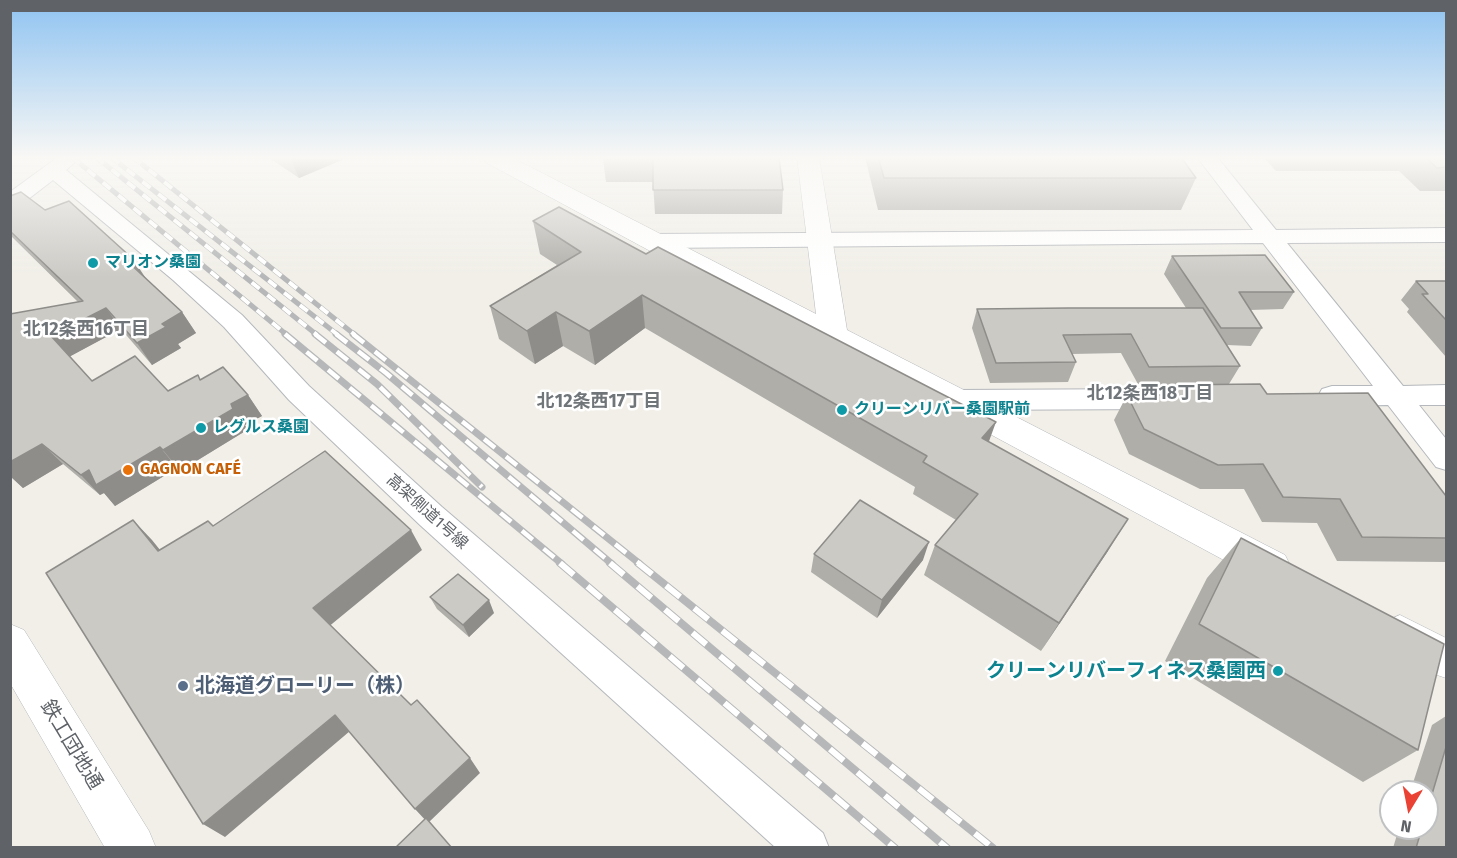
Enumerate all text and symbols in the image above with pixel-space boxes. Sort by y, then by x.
place label: マリオン桑園 [105,253,201,273]
marker: マリオン桑園 [86,256,100,270]
district label: 北12条西16丁目 [23,319,149,341]
district label: 北12条西18丁目 [1087,383,1213,405]
district label: 北12条西17丁目 [537,391,661,413]
place label: クリーンリバー桑園駅前 [854,400,1030,420]
marker: クリーンリバー桑園駅前 [835,403,849,417]
place label: レグルス桑園 [213,418,309,438]
marker: レグルス桑園 [194,421,208,435]
place label: GAGNON CAFÉ [140,460,241,480]
marker: GAGNON CAFÉ [121,463,135,477]
street label: 高架側道1号線 [382,470,472,554]
place label: クリーンリバーフィネス桑園西 [986,659,1266,683]
marker: クリーンリバーフィネス桑園西 [1271,664,1285,678]
place label: 北海道グローリー（株） [195,674,415,698]
marker: 北海道グローリー（株） [176,679,190,693]
street label: 鉄工団地通 [35,696,107,794]
north arrow [1379,780,1439,840]
text: N [1399,816,1413,837]

